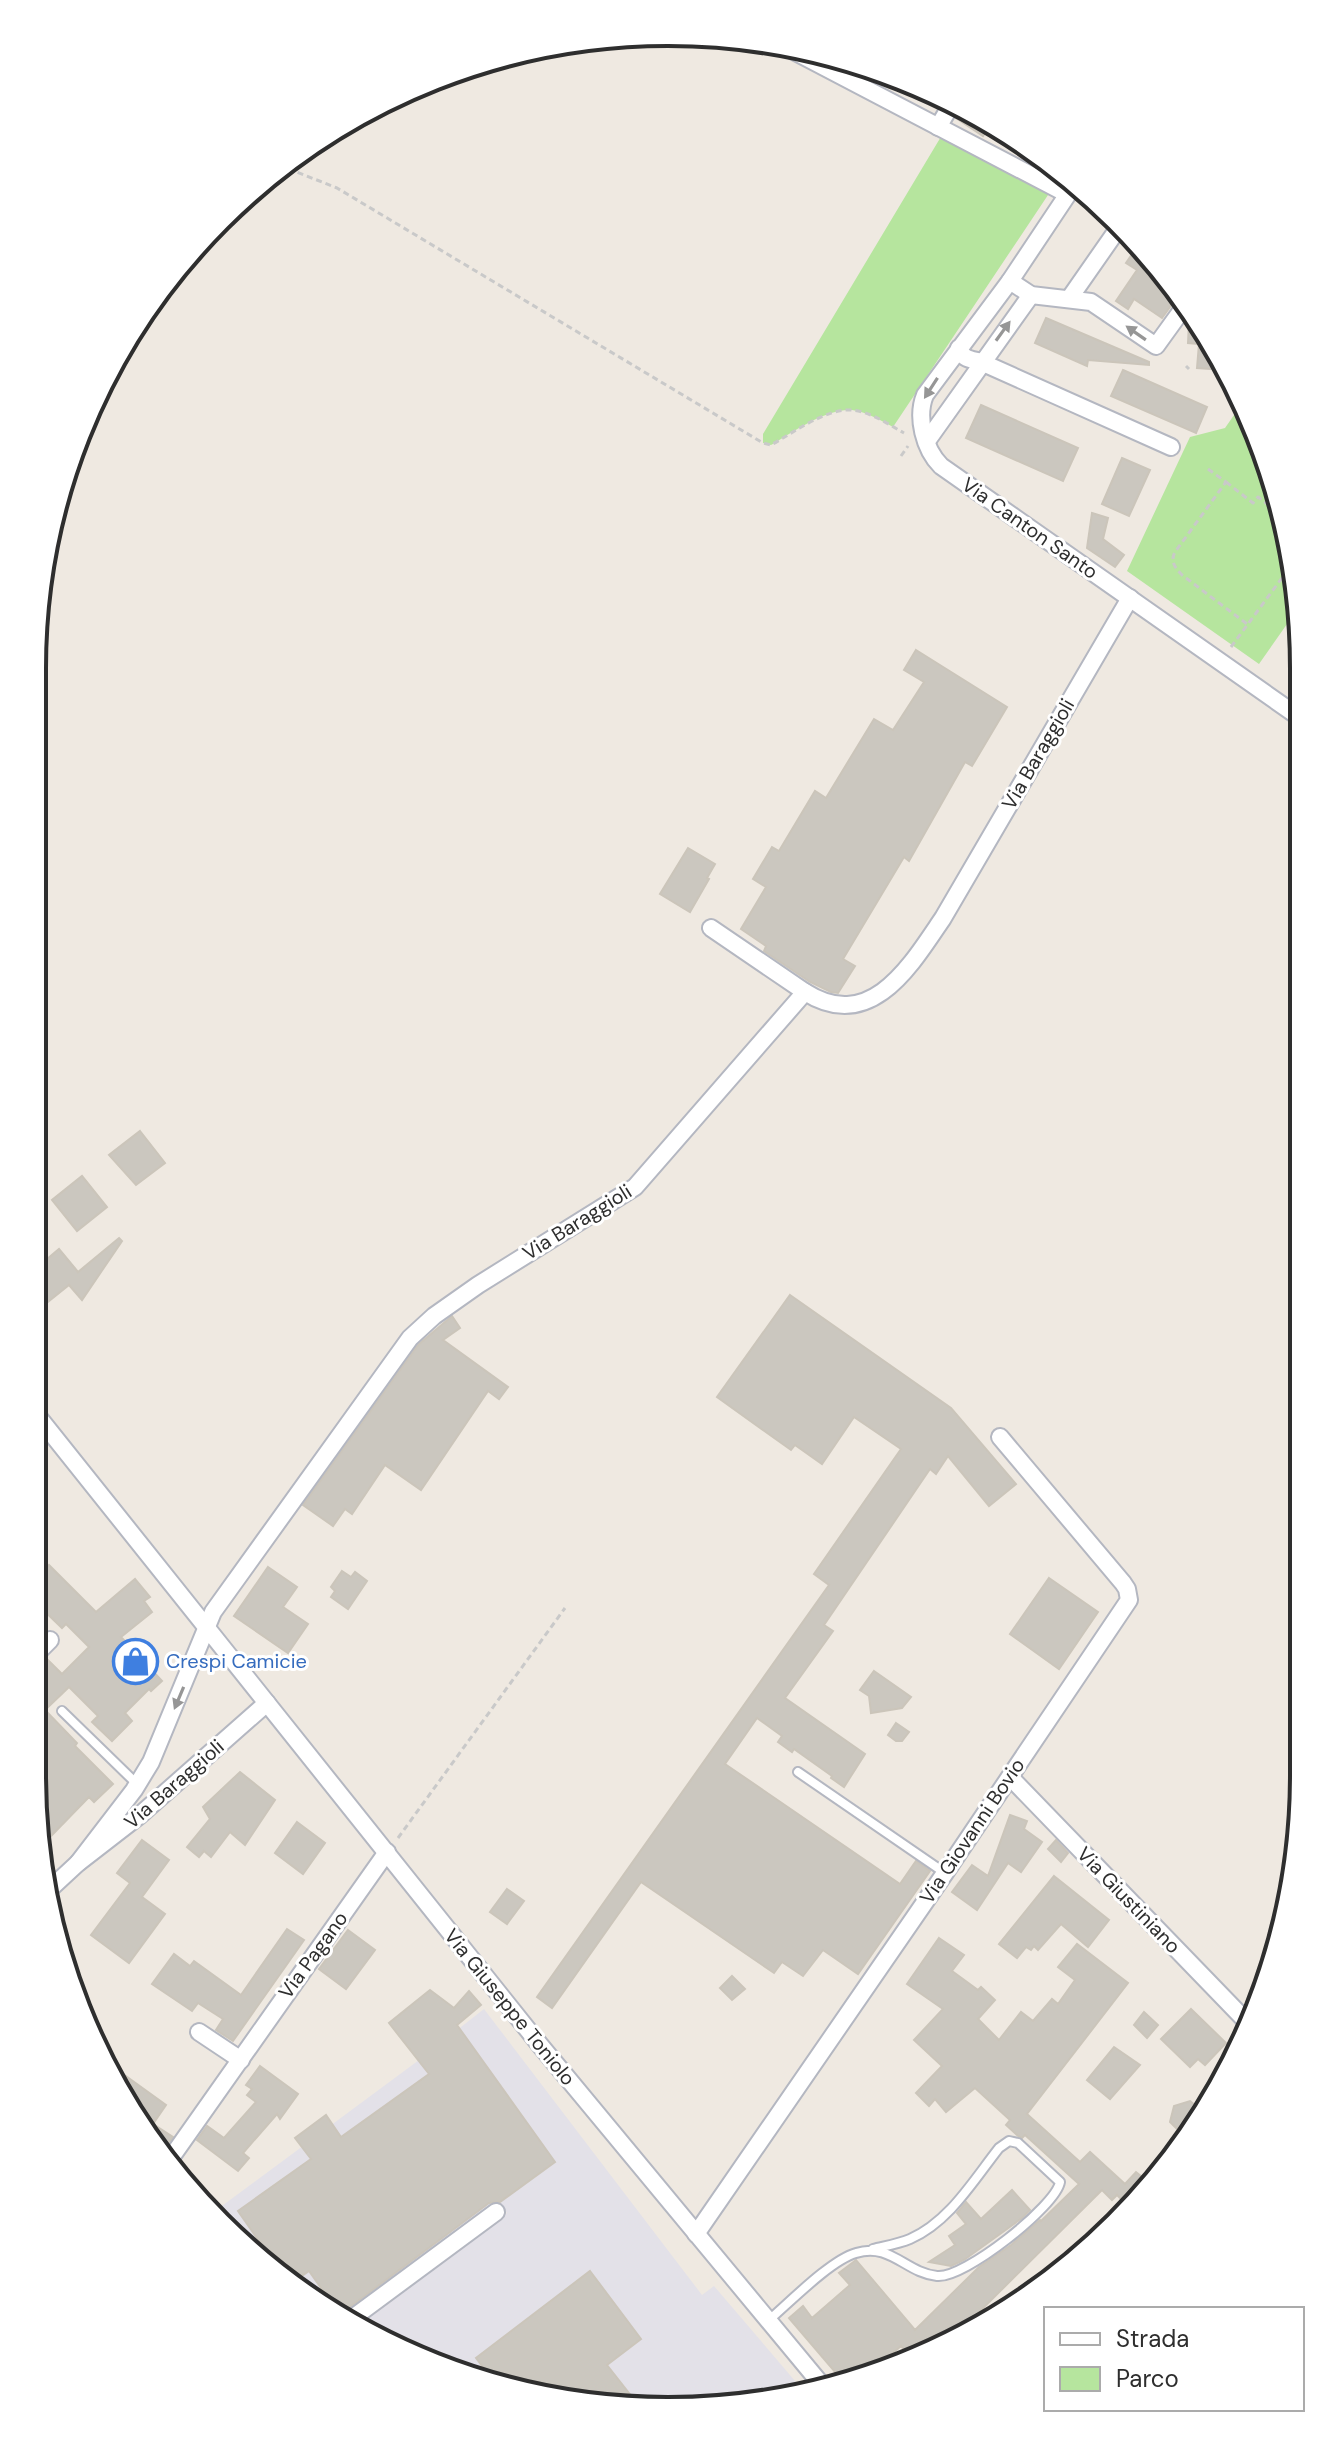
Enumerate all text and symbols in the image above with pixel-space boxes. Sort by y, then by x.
one-way arrow [995,321,1011,342]
one-way arrow [1126,326,1147,341]
one-way arrow [923,378,938,399]
street label: Via Canton Santo [957,471,1103,585]
street label: Via Baraggioli [996,694,1080,814]
street label: Via Baraggioli [518,1178,636,1266]
shop icon: Crespi Camicie [111,1637,159,1685]
place label: Crespi Camicie [166,1648,307,1674]
one-way arrow [172,1686,185,1709]
street label: Via Baraggioli [119,1734,229,1834]
street label: Via Giovanni Bovio [914,1753,1030,1909]
street label: Via Giustiniano [1072,1841,1186,1959]
street label: Via Pagano [273,1906,353,2004]
street label: Via Giuseppe Toniolo [439,1923,581,2091]
legend [1044,2307,1304,2411]
text: Strada [1116,2323,1189,2354]
text: Parco [1116,2363,1179,2394]

